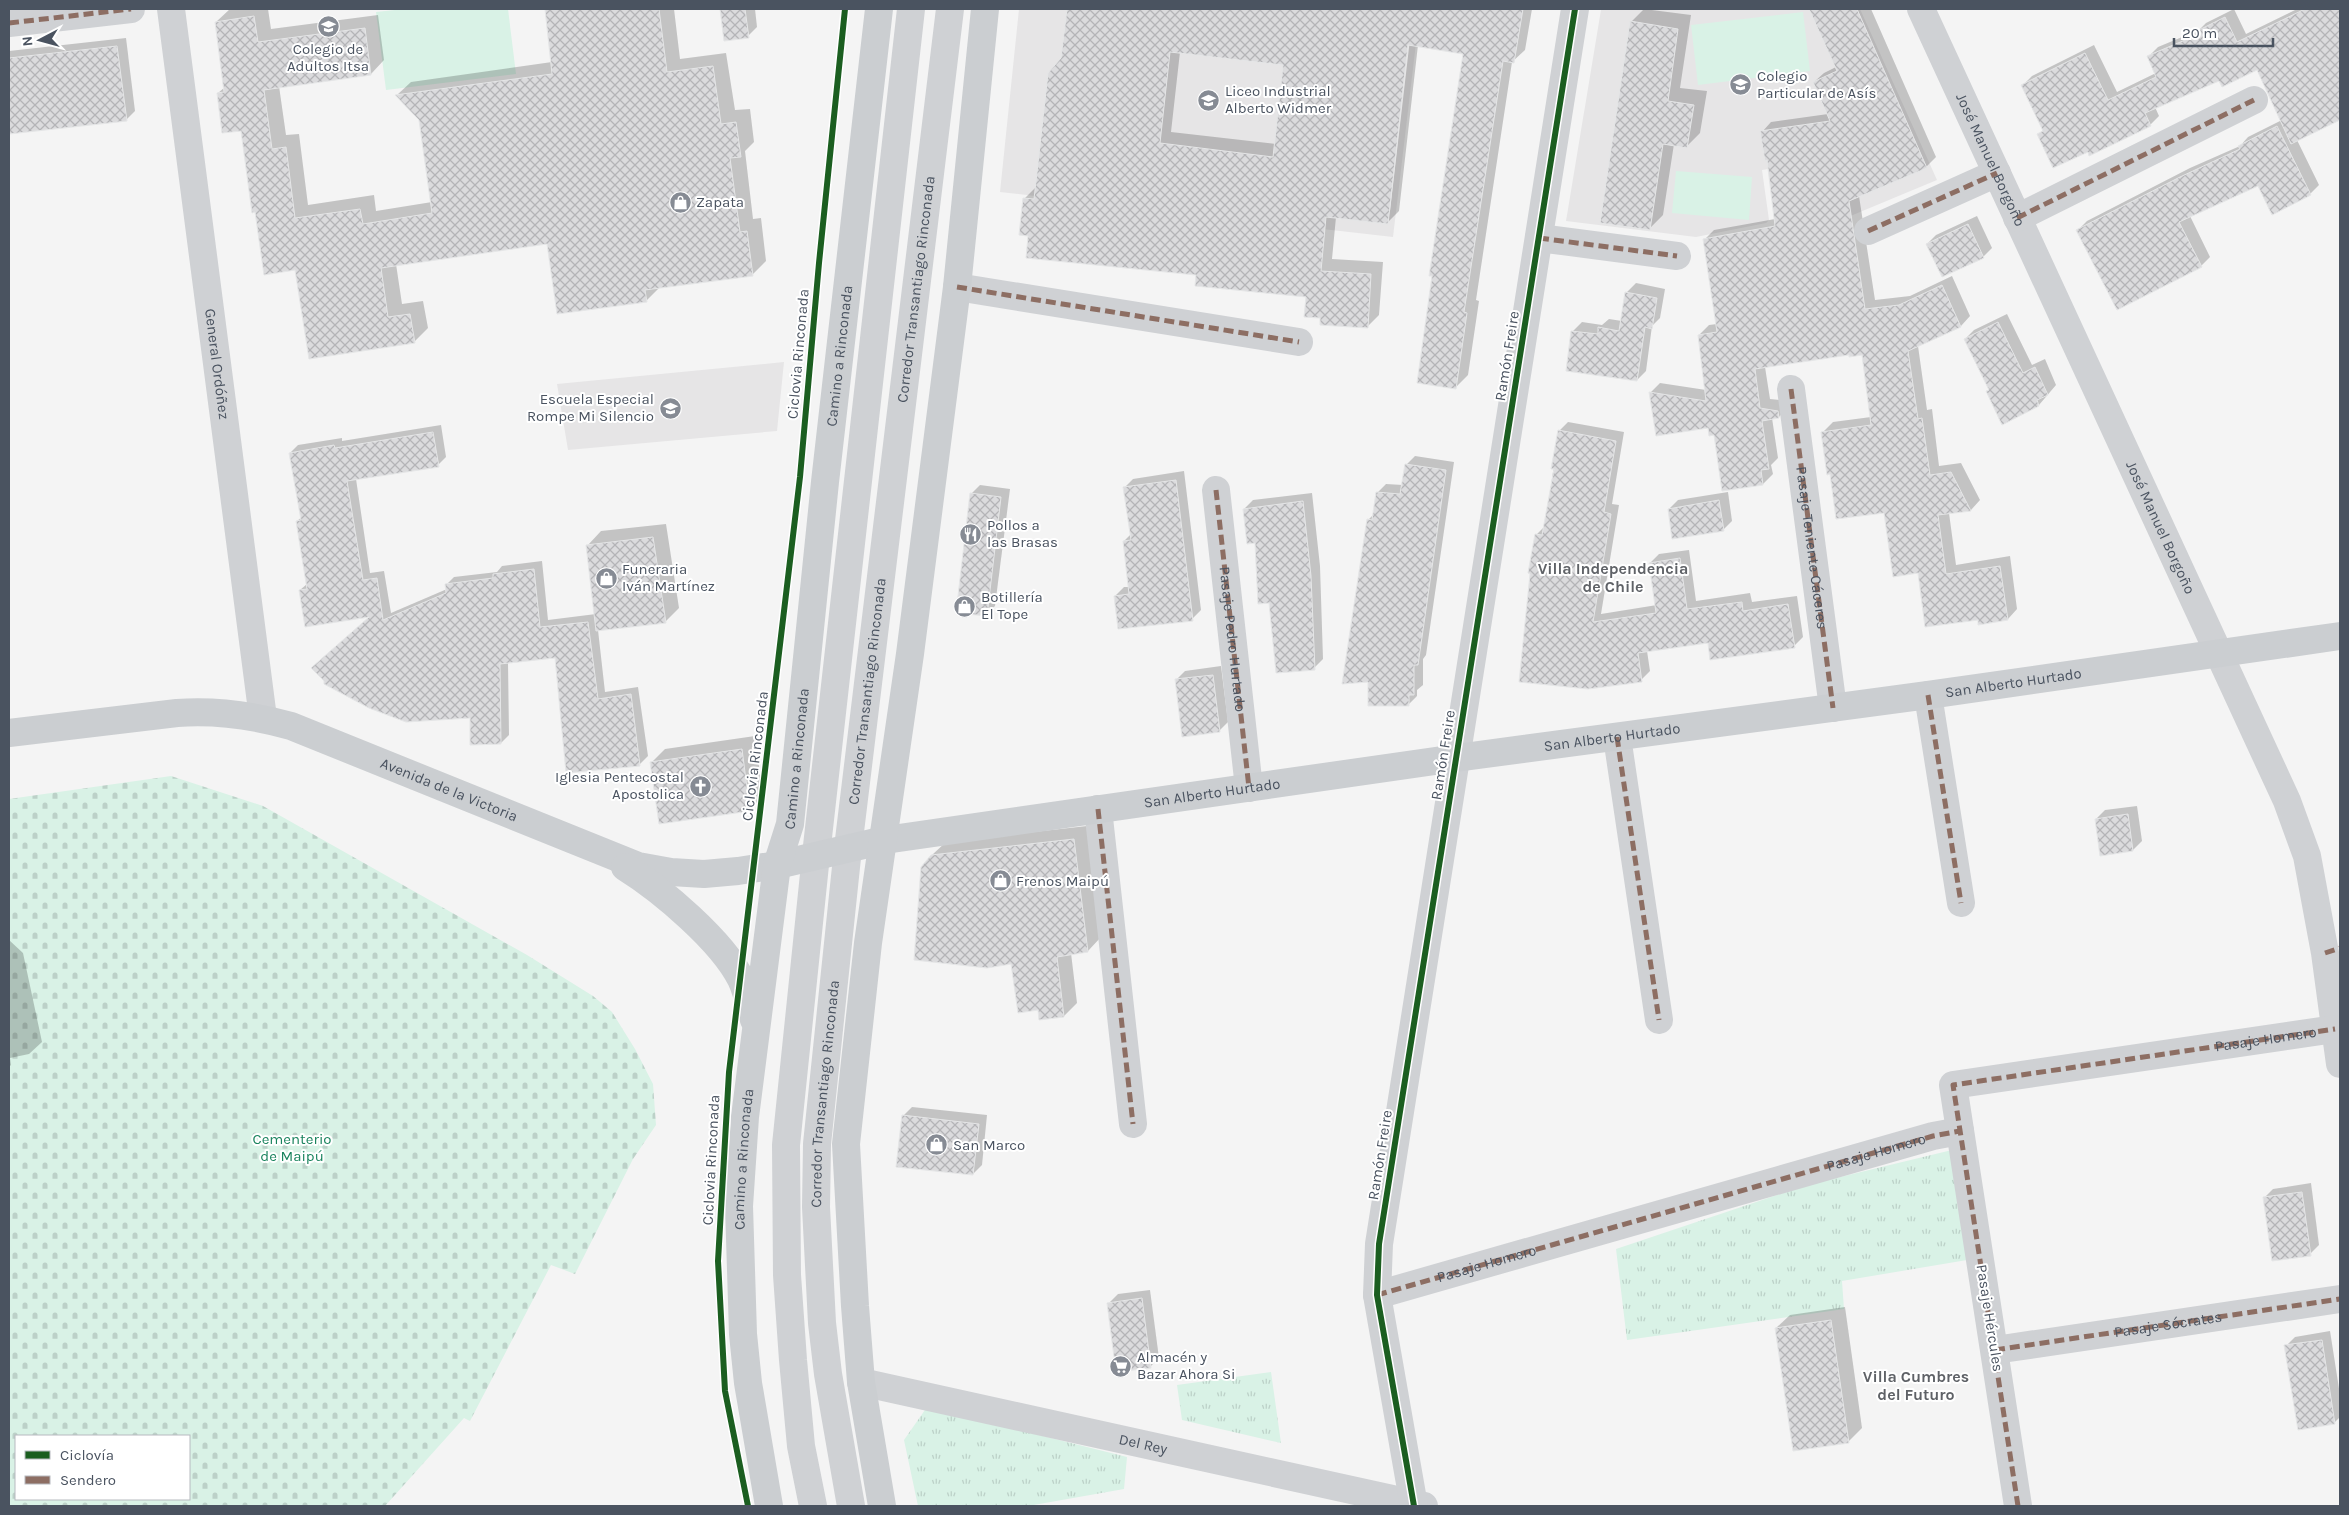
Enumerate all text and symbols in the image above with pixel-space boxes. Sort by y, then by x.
school or university icon: Colegio de Adultos Itsa [316,14,340,38]
north arrow [15,15,65,65]
scale bar [2174,15,2273,47]
text: 20 m [2182,24,2217,42]
text: N [19,35,37,47]
place label: Colegio de Adultos Itsa [287,40,369,75]
place label: Colegio Particular de Asís [1757,67,1876,102]
school or university icon: Colegio Particular de Asís [1729,73,1753,97]
place label: Liceo Industrial Alberto Widmer [1225,82,1332,117]
school or university icon: Liceo Industrial Alberto Widmer [1197,88,1221,112]
street label: José Manuel Borgoño [1952,90,2029,229]
street label: Corredor Transantiago Rinconada [893,175,939,404]
shop icon: Zapata [668,190,692,214]
place label: Zapata [696,193,744,211]
street label: Camino a Rinconada [822,284,856,427]
street label: Ciclovia Rinconada [783,288,813,420]
street label: General Ordóñez [201,307,233,421]
street label: Ramón Freire [1491,310,1523,402]
place label: Escuela Especial Rompe Mi Silencio [527,390,654,425]
school or university icon: Escuela Especial Rompe Mi Silencio [658,396,682,420]
street label: José Manuel Borgoño [2122,458,2199,597]
street label: Pasaje Teniente Cáceres [1792,465,1832,630]
place label: Pollos a las Brasas [987,516,1058,551]
restaurant icon: Pollos a las Brasas [959,522,983,546]
district label: Villa Independencia de Chile [1538,559,1688,596]
place label: Funeraria Iván Martínez [622,560,715,595]
street label: Pasaje Pedro Hurtado [1216,565,1250,713]
shop icon: Funeraria Iván Martínez [594,566,618,590]
street label: Corredor Transantiago Rinconada [844,577,890,806]
place label: Botillería El Tope [981,588,1043,623]
shop icon: Botillería El Tope [953,594,977,618]
street label: San Alberto Hurtado [1944,664,2083,701]
street label: Camino a Rinconada [780,687,813,832]
street label: Ciclovia Rinconada [738,690,772,822]
street label: Ramón Freire [1427,709,1459,801]
street label: San Alberto Hurtado [1543,719,1681,755]
street label: Avenida de la Victoria [378,754,520,826]
place label: Iglesia Pentecostal Apostolica [555,768,684,803]
church icon: Iglesia Pentecostal Apostolica [688,774,712,798]
street label: San Alberto Hurtado [1142,774,1281,812]
shop icon: Frenos Maipú [988,869,1012,893]
place label: Frenos Maipú [1016,872,1109,890]
street label: Corredor Transantiago Rinconada [807,979,843,1208]
street label: Pasaje Homero [2214,1023,2318,1055]
street label: Camino a Rinconada [730,1087,758,1230]
street label: Ciclovia Rinconada [699,1094,723,1226]
street label: Ramón Freire [1364,1109,1396,1201]
park label: Cementerio de Maipú [252,1130,332,1165]
street label: Pasaje Homero [1824,1130,1928,1175]
shop icon: San Marco [925,1133,949,1157]
place label: San Marco [953,1136,1025,1154]
street label: Pasaje Homero [1435,1241,1538,1286]
street label: Pasaje Hércules [1973,1263,2007,1373]
street label: Pasaje Sócrates [2113,1308,2223,1341]
place label: Almacén y Bazar Ahora Si [1137,1348,1236,1383]
supermarket icon: Almacén y Bazar Ahora Si [1109,1354,1133,1378]
district label: Villa Cumbres del Futuro [1863,1367,1969,1404]
street label: Del Rey [1117,1430,1169,1458]
legend [15,1435,190,1500]
text: Ciclovía [60,1446,114,1464]
text: Sendero [60,1471,116,1489]

